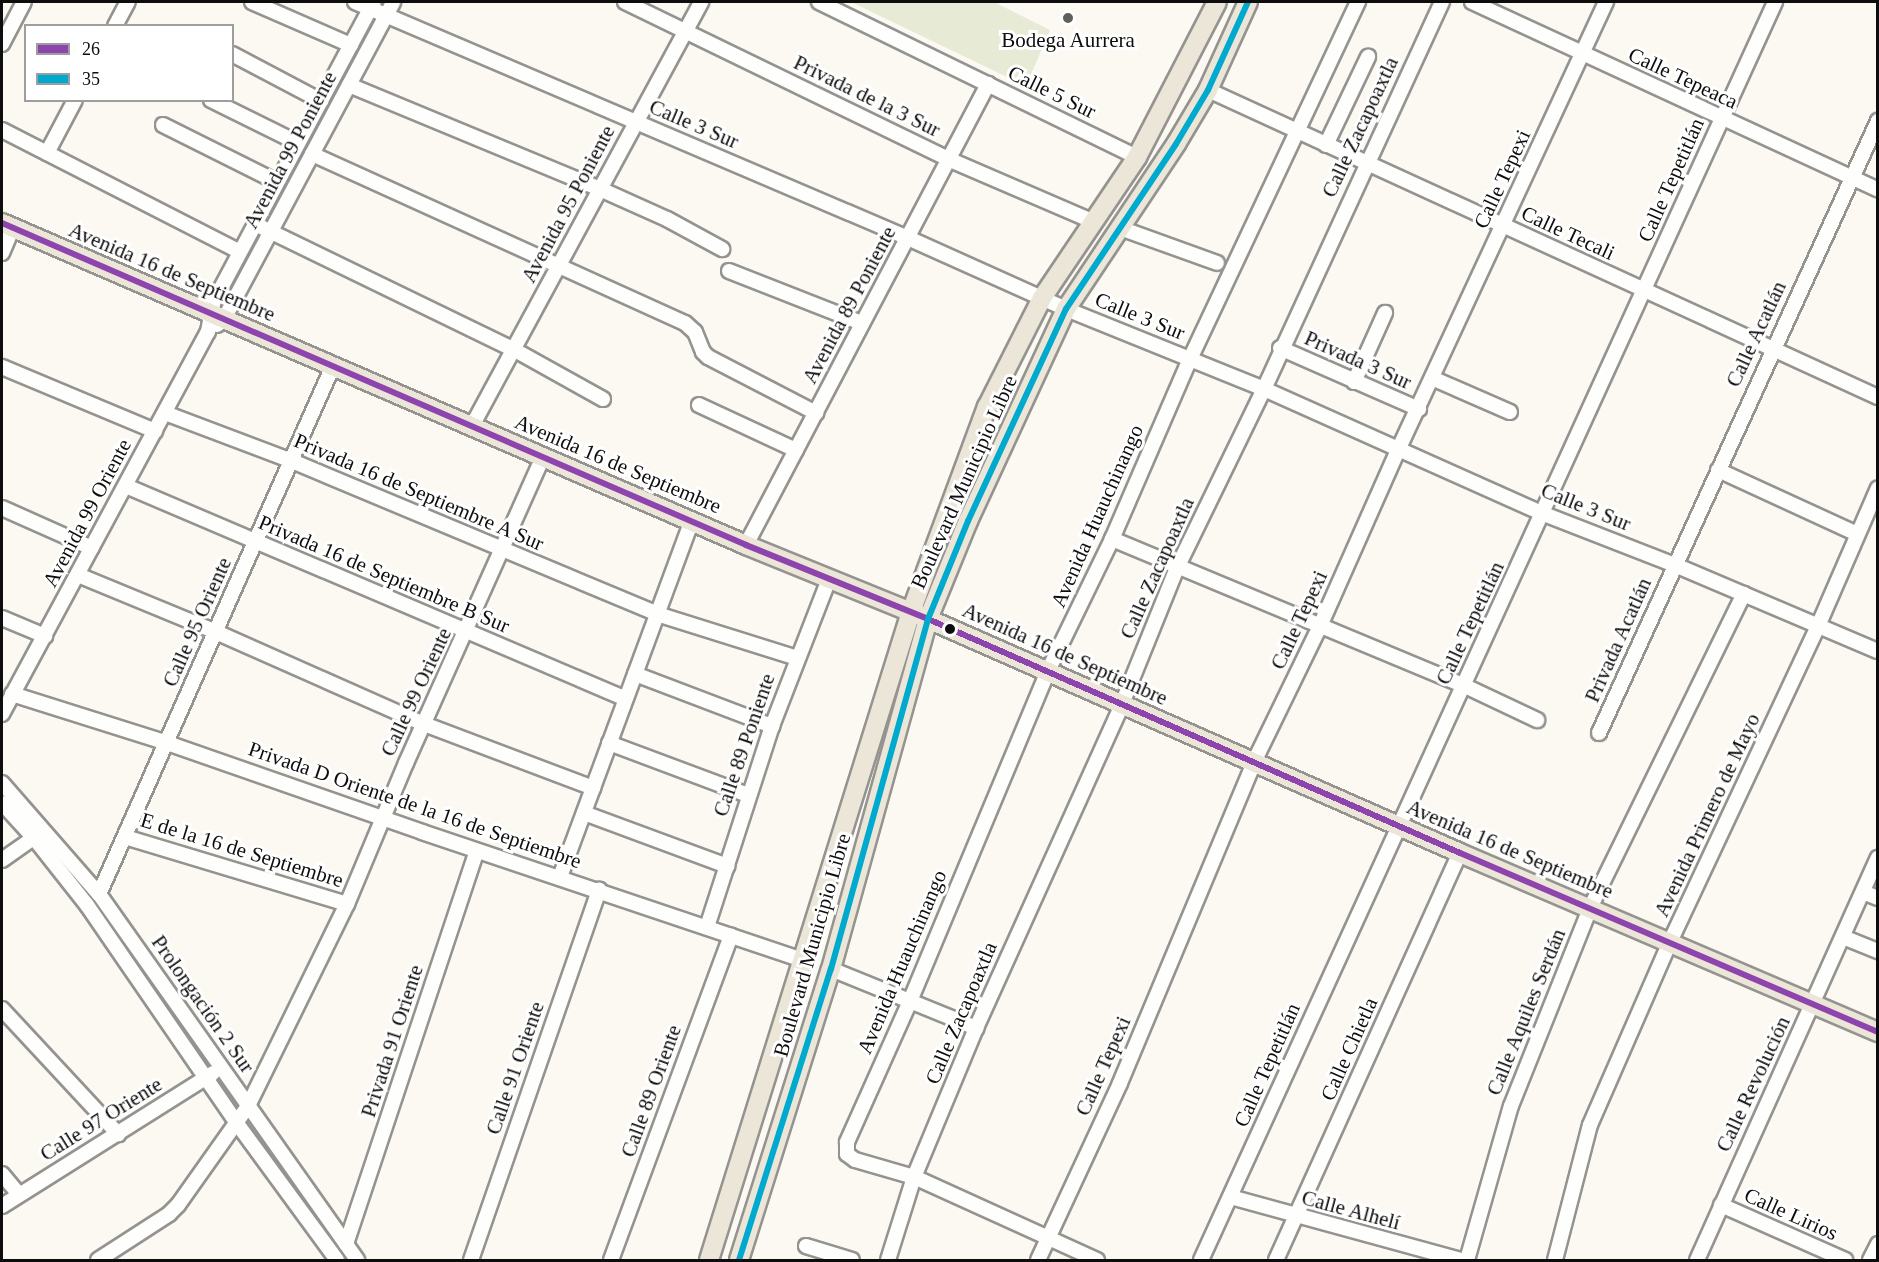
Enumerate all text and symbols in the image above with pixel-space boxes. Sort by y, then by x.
marker: Bodega Aurrera [1061,11,1075,25]
legend [24,24,234,102]
place label: Bodega Aurrera [1001,27,1135,53]
text: 26 [82,39,100,59]
street label: Calle Tepeaca [1624,42,1742,114]
street label: Privada de la 3 Sur [790,50,944,142]
street label: Calle Zacapoaxtla [1316,53,1404,201]
street label: Calle 5 Sur [1004,60,1100,124]
street label: Avenida 99 Poniente [238,67,342,233]
text: 35 [82,69,100,89]
street label: Calle 3 Sur [646,94,742,154]
street label: Calle Tepetitlán [1632,114,1710,246]
street label: Avenida 95 Poniente [516,121,620,287]
street label: Calle Tepexi [1468,125,1536,233]
street label: Calle Tecali [1517,200,1619,266]
street label: Avenida 16 de Septiembre [65,217,279,327]
street label: Avenida 89 Poniente [797,222,901,388]
street label: Calle Acatlán [1720,277,1792,391]
street label: Calle 3 Sur [1091,287,1189,345]
street label: Privada 3 Sur [1301,325,1415,395]
street label: Boulevard Municipio Libre [906,371,1022,593]
street label: Avenida 16 de Septiembre [511,409,725,519]
street label: Avenida Huauchinango [1045,421,1149,611]
street label: Privada 16 de Septiembre A Sur [289,427,549,557]
street label: Avenida 99 Oriente [37,435,137,591]
street label: Calle 3 Sur [1537,478,1635,536]
street label: Calle Zacapoaxtla [1115,493,1199,643]
street label: Privada 16 de Septiembre B Sur [255,510,513,638]
street label: Calle 95 Oriente [157,553,237,691]
street label: Calle Tepetitlán [1430,557,1510,689]
street label: Calle Tepexi [1265,566,1333,674]
street label: Privada Acatlán [1579,573,1657,707]
street label: Avenida 16 de Septiembre [959,597,1171,711]
unlabelled marker [944,623,956,635]
street label: Calle 99 Oriente [375,624,457,760]
street label: Calle 89 Poniente [708,670,780,820]
street label: Avenida Primero de Mayo [1649,709,1765,921]
street label: Privada D Oriente de la 16 de Septiembre [245,736,585,874]
street label: Avenida 16 de Septiembre [1403,794,1617,904]
street label: E de la 16 de Septiembre [138,807,346,893]
street label: Boulevard Municipio Libre [768,831,856,1059]
street label: Avenida Huauchinango [852,866,952,1058]
street label: Calle Aquiles Serdán [1481,925,1571,1099]
street label: Prolongación 2 Sur [146,930,260,1078]
street label: Calle Zacapoaxtla [920,938,1002,1088]
street label: Privada 91 Oriente [356,962,428,1120]
street label: Calle Chietla [1315,994,1383,1104]
street label: Calle 91 Oriente [480,998,550,1138]
street label: Calle Tepetitlán [1228,999,1306,1131]
street label: Calle Tepexi [1070,1012,1136,1120]
street label: Calle Revolución [1711,1012,1795,1156]
street label: Calle 89 Oriente [615,1021,687,1161]
street label: Calle 97 Oriente [35,1072,167,1166]
street label: Calle Lirios [1740,1182,1842,1246]
street label: Calle Alhelí [1298,1185,1404,1235]

